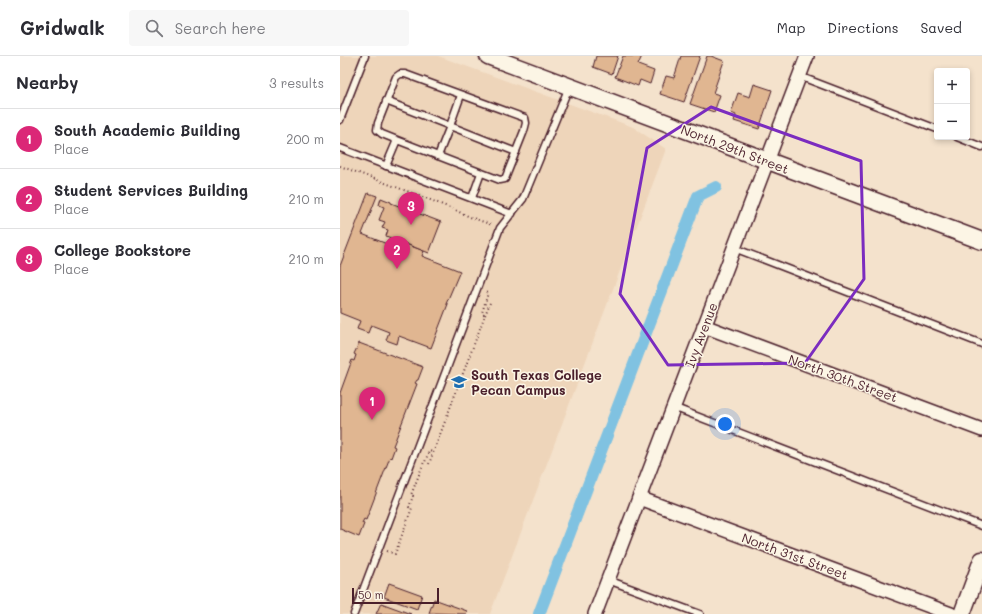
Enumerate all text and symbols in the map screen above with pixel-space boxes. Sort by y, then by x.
search box [129,10,409,46]
text: Gridwalk [20,15,105,40]
icon: search [143,17,165,39]
text: Search here [175,18,266,38]
text: Map [777,18,805,37]
text: Directions [827,18,898,37]
text: Saved [920,18,962,37]
map controls [934,68,970,140]
button: + [934,68,970,104]
text: Nearby [16,71,78,93]
text: 3 results [269,74,324,91]
button: − [934,104,970,140]
text: South Academic Building [54,120,240,140]
street label: North 29th Street [679,120,792,177]
text: 1 [26,130,32,147]
text: 200 m [286,130,324,147]
text: Place [54,140,89,157]
text: Student Services Building [54,180,248,200]
text: 2 [25,190,33,207]
text: 210 m [288,190,324,207]
pin: 3 [398,192,424,225]
text: Place [54,200,89,217]
pin: 2 [384,236,410,269]
text: College Bookstore [54,240,191,260]
text: 3 [25,250,33,267]
text: 210 m [288,250,324,267]
text: Place [54,260,89,277]
street label: Ivy Avenue [680,300,721,370]
street label: North 30th Street [786,350,900,405]
place label: South Texas College Pecan Campus [471,366,602,398]
school or university icon: South Texas College Pecan Campus [450,373,468,391]
pin: 1 [359,387,385,420]
your location [715,414,735,434]
street label: North 31st Street [740,528,851,583]
scale bar [352,586,439,605]
text: 50 m [358,587,384,602]

